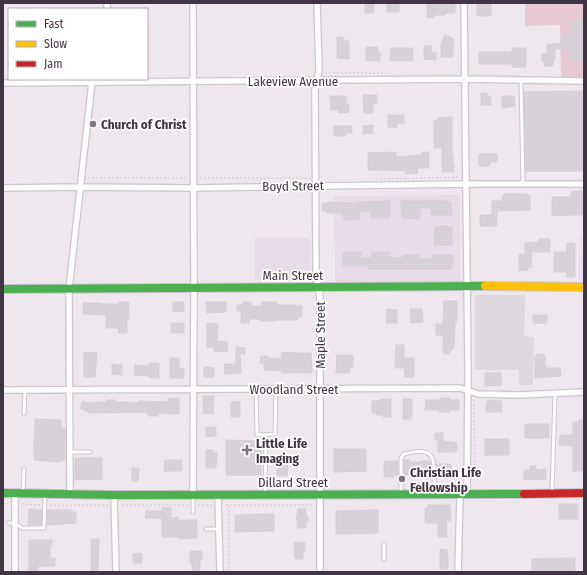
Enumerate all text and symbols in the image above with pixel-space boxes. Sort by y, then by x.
legend [8,8,148,80]
text: Fast [44,17,63,31]
text: Slow [44,37,67,51]
text: Jam [44,57,62,71]
street label: Lakeview Avenue [248,74,338,89]
place label: Church of Christ [101,117,187,132]
marker: Church of Christ [88,119,98,129]
street label: Boyd Street [262,178,325,194]
street label: Main Street [263,268,324,283]
street label: Maple Street [313,301,328,369]
street label: Woodland Street [250,382,339,397]
place label: Little Life Imaging [256,436,308,466]
marker: Little Life Imaging [241,444,253,456]
place label: Christian Life Fellowship [410,465,482,495]
marker: Christian Life Fellowship [397,474,407,484]
street label: Dillard Street [258,475,329,490]

